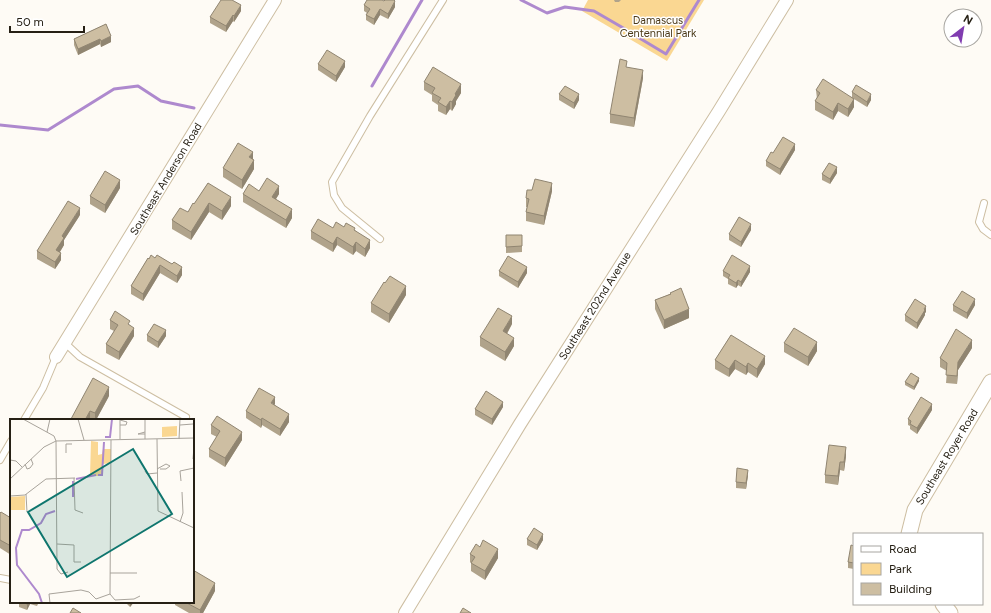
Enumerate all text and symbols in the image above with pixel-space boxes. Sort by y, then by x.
scale bar [10,8,84,34]
north arrow [943,8,983,48]
text: N [961,12,975,28]
park label: Damascus Centennial Park [620,14,697,40]
text: 50 m [16,15,44,29]
street label: Southeast Anderson Road [127,121,205,237]
street label: Southeast 202nd Avenue [556,250,634,362]
street label: Southeast Royer Road [913,407,981,507]
inset map [10,419,194,603]
legend [853,533,983,605]
text: Road [889,542,917,556]
text: Park [889,562,912,576]
text: Building [889,582,932,596]

